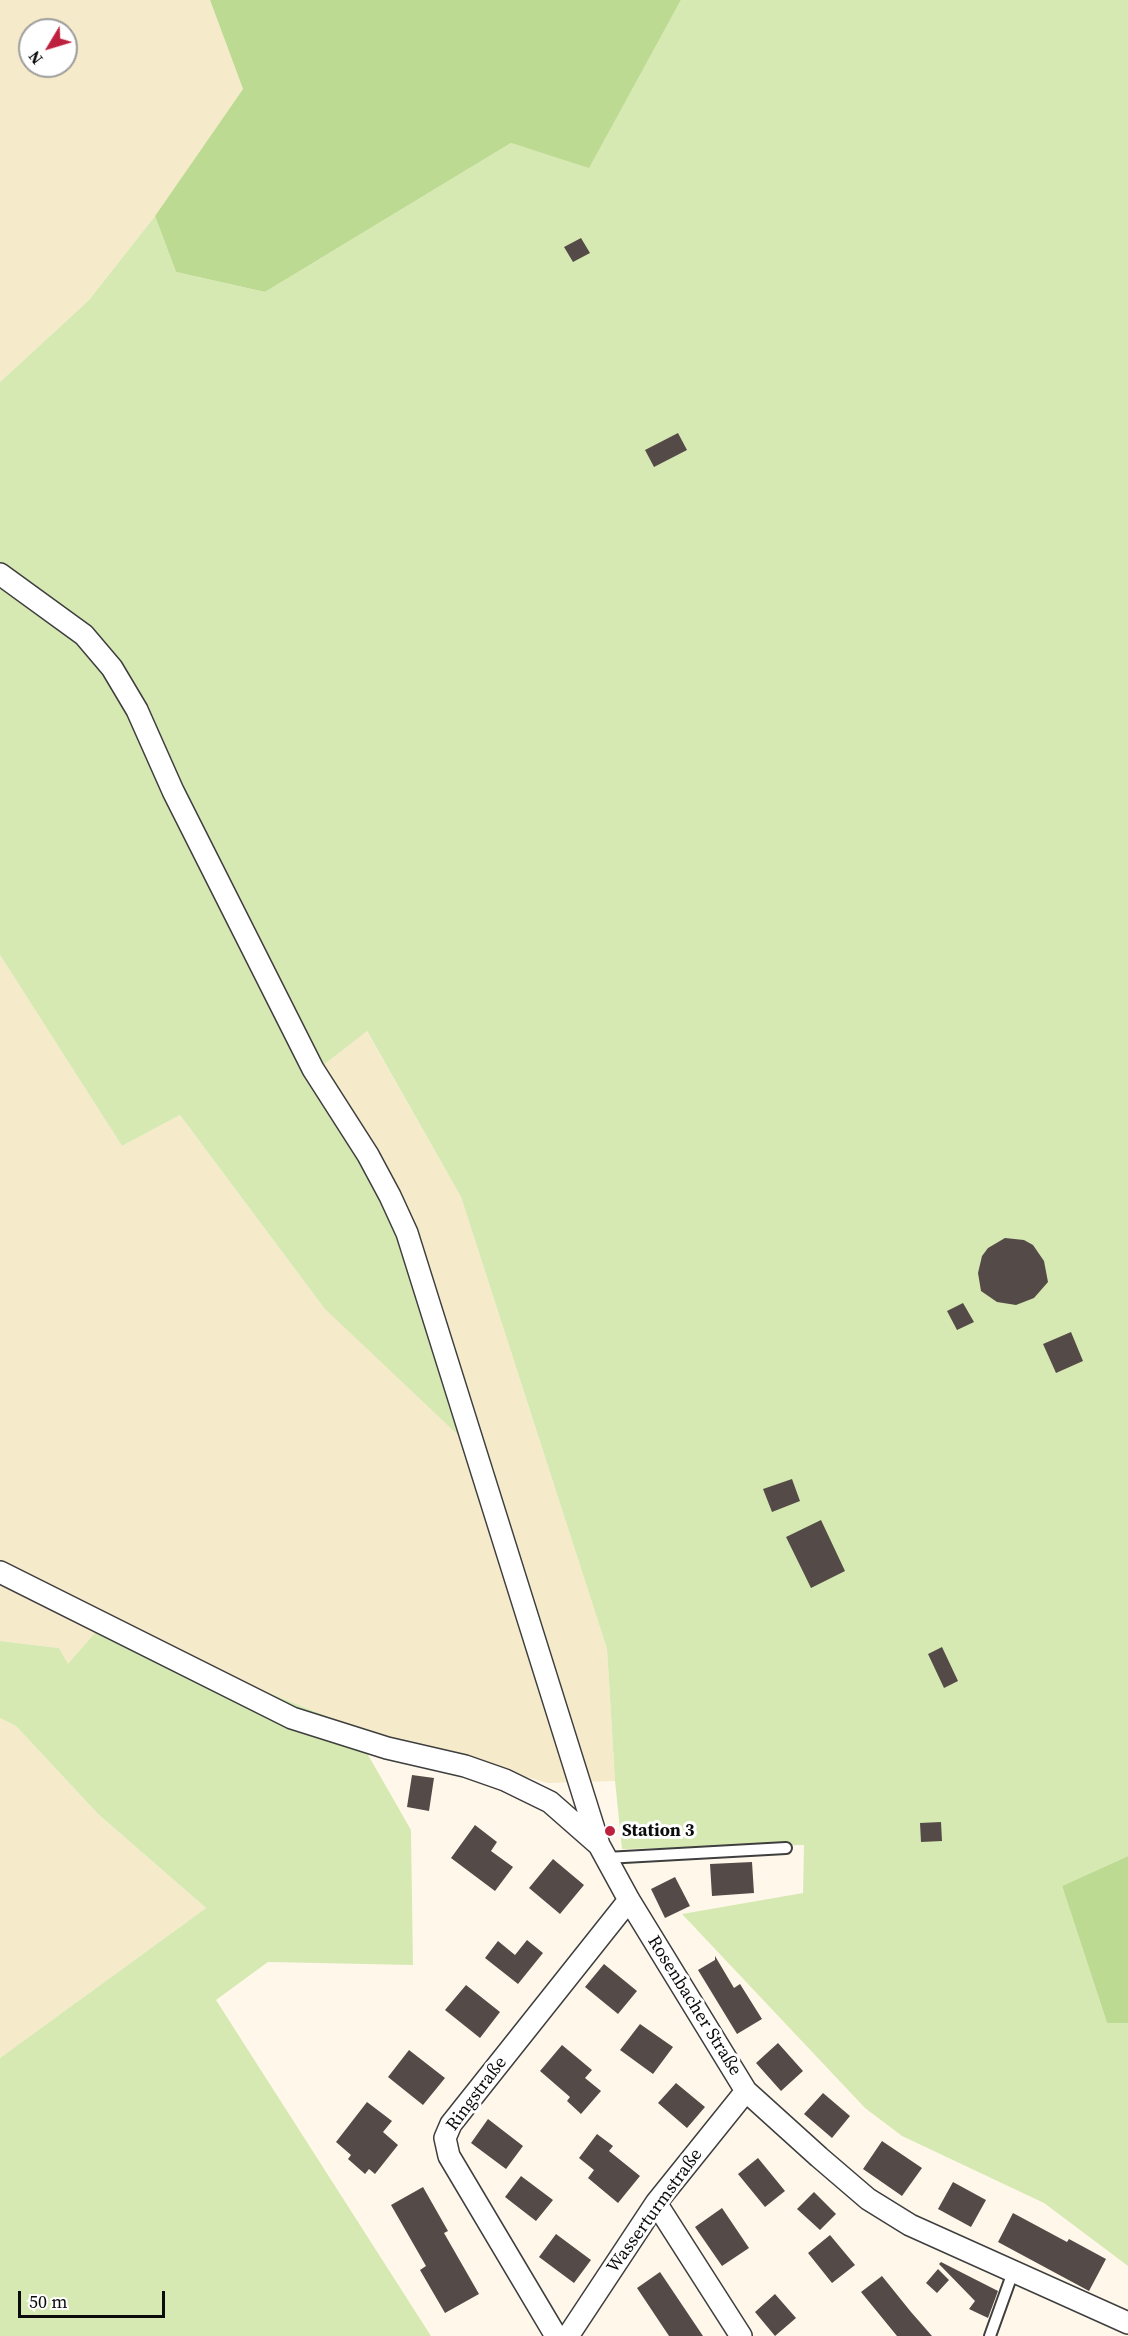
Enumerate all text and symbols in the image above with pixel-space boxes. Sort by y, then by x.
north arrow [18,18,78,78]
text: N [23,46,48,69]
place label: Station 3 [622,1820,695,1842]
marker: Station 3 [603,1824,617,1838]
street label: Rosenbacher Straße [642,1932,746,2080]
street label: Ringstraße [442,2053,512,2135]
street label: Wasserturmstraße [603,2145,707,2277]
scale bar [21,2279,168,2317]
text: 50 m [29,2289,67,2314]

